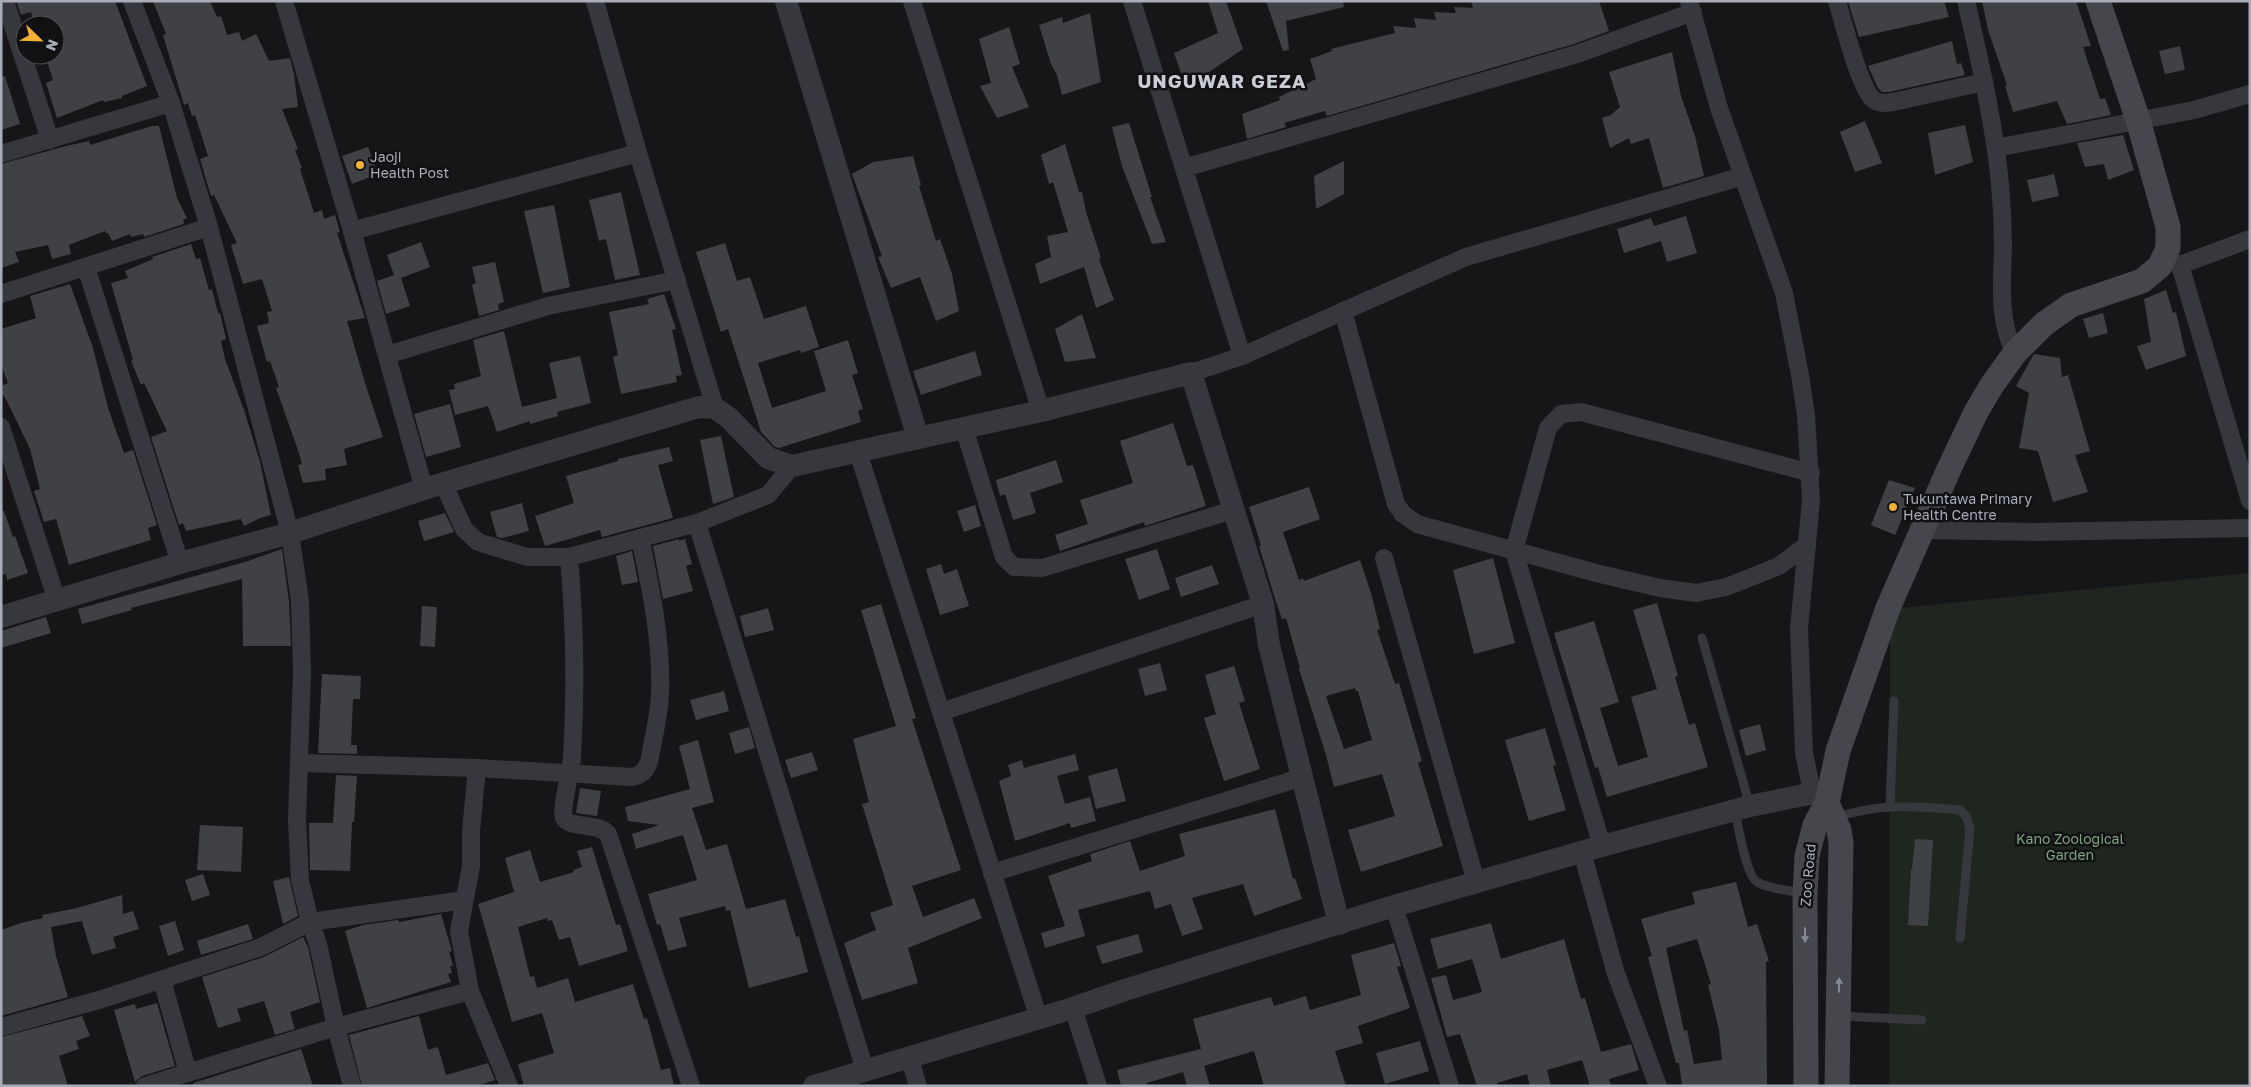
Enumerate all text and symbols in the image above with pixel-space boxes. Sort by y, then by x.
north arrow [15,15,65,65]
text: N [43,37,62,53]
district label: UNGUWAR GEZA [1137,69,1307,92]
place label: Jaoji Health Post [370,148,449,181]
marker: Jaoji Health Post [354,159,366,171]
place label: Tukuntawa Primary Health Centre [1903,490,2032,523]
marker: Tukuntawa Primary Health Centre [1887,501,1899,513]
park label: Kano Zoological Garden [2016,830,2124,863]
street label: Zoo Road [1796,843,1819,907]
one-way arrow [1801,927,1809,943]
one-way arrow [1836,976,1844,992]

